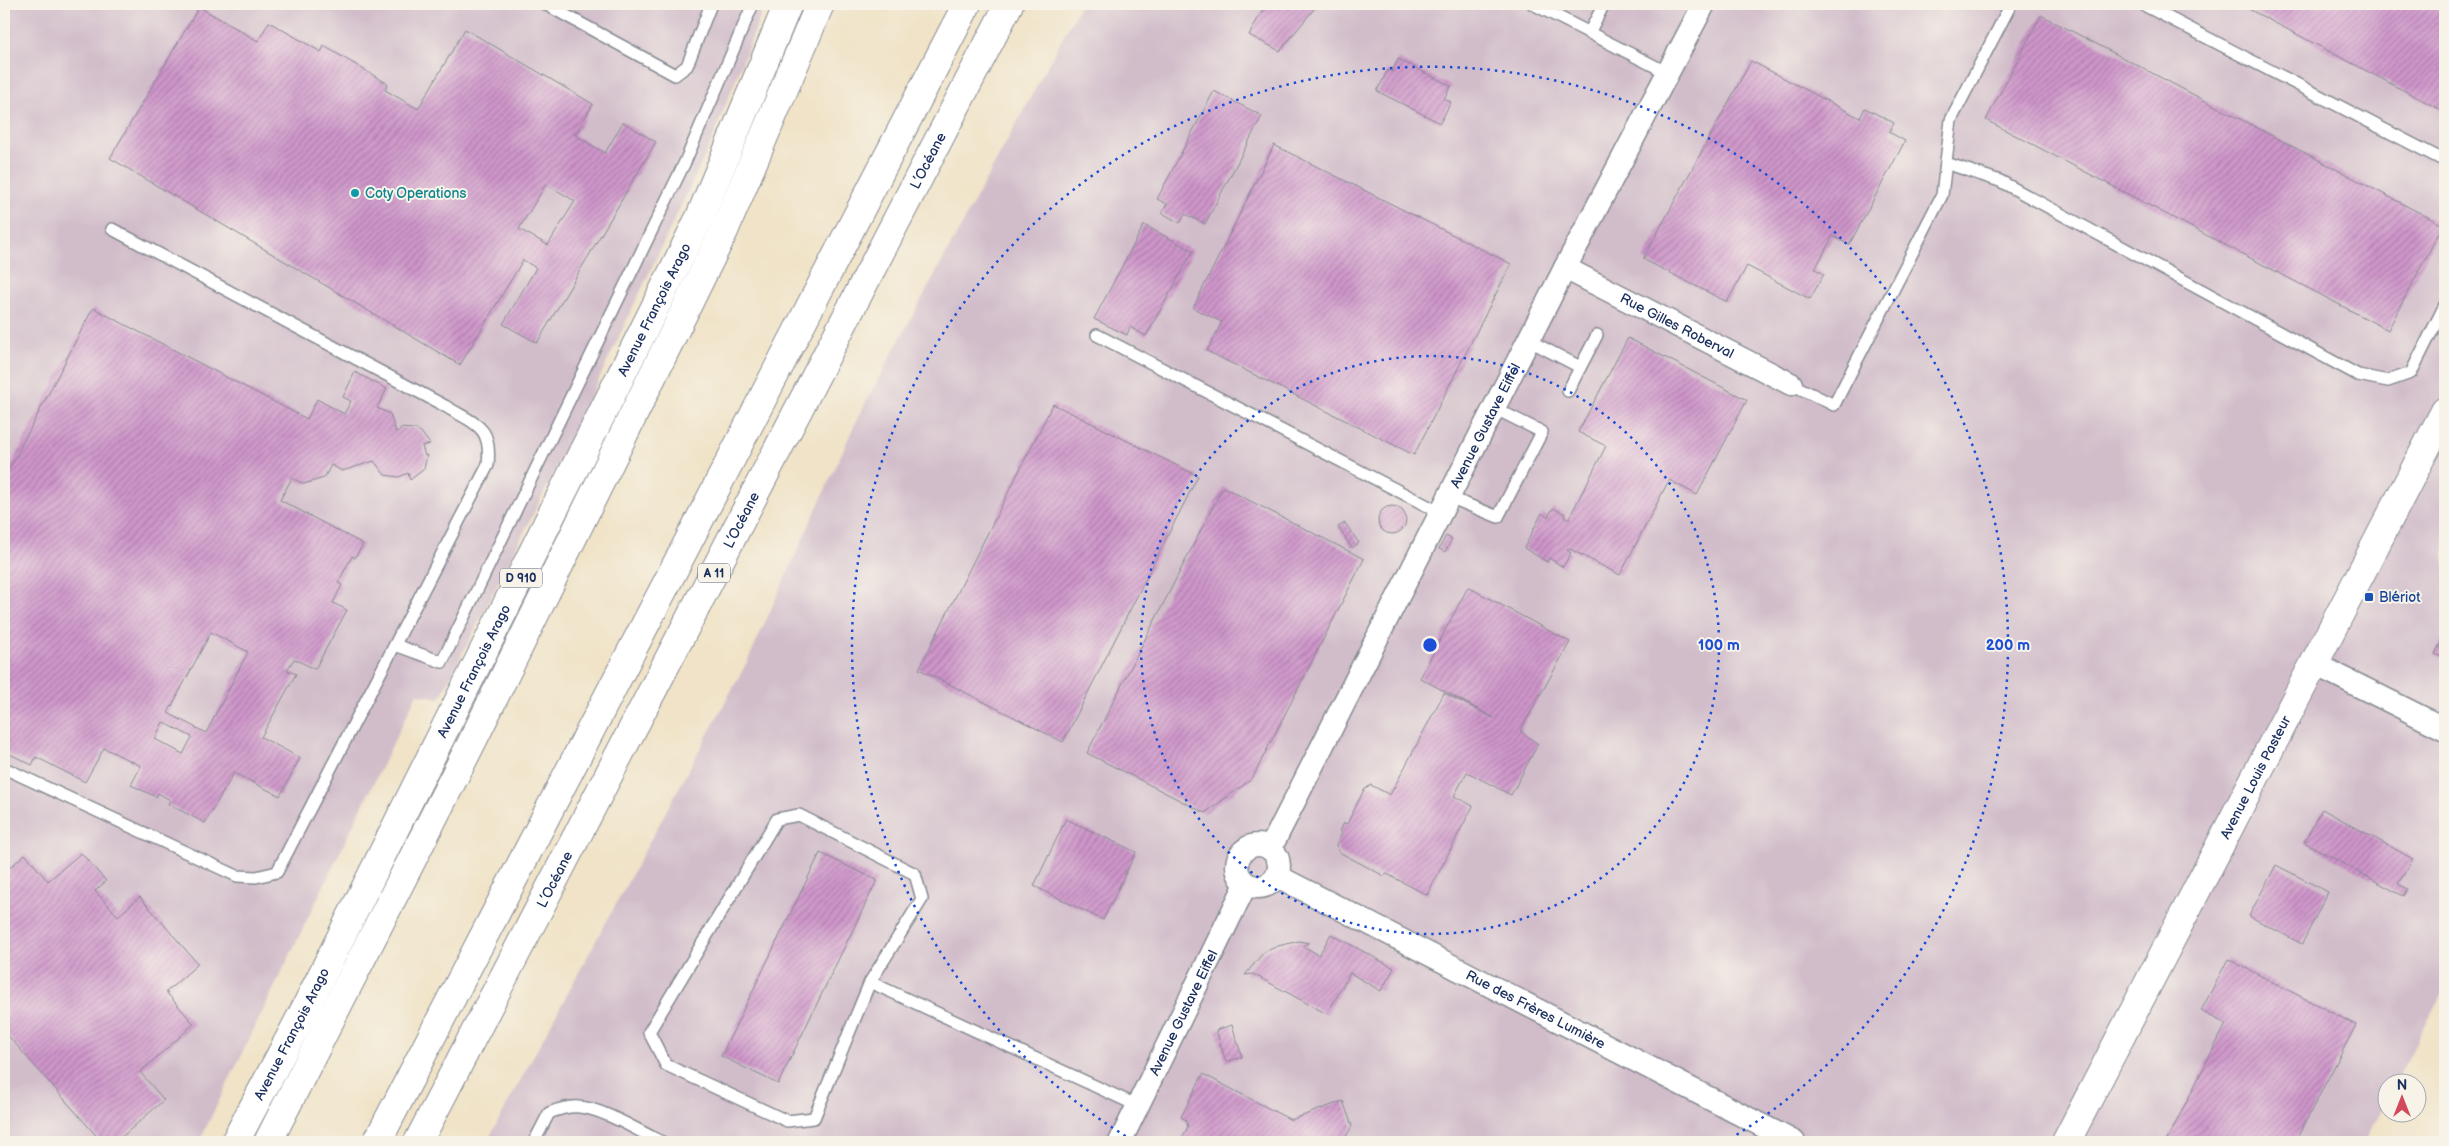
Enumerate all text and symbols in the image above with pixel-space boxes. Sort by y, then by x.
street label: L’Océane [906,129,949,192]
place label: Coty Operations [365,185,466,202]
marker: Coty Operations [349,187,361,199]
street label: Avenue François Arago [614,240,694,379]
street label: Rue Gilles Roberval [1617,289,1737,362]
street label: Avenue Gustave Eiffel [1446,360,1524,491]
street label: L’Océane [719,489,763,551]
road number: A 11 [698,564,730,582]
road number: D 910 [500,568,542,588]
place label: Blériot [2379,589,2421,606]
marker: Blériot [2363,591,2375,603]
street label: Avenue François Arago [433,602,514,740]
centre of rings [1421,636,1439,654]
text: 100 m [1698,636,1740,655]
text: 200 m [1986,636,2030,655]
street label: Avenue Louis Pasteur [2216,712,2295,842]
street label: L’Océane [533,848,576,910]
street label: Avenue Gustave Eiffel [1145,947,1221,1078]
street label: Avenue François Arago [250,965,333,1103]
street label: Rue des Frères Lumière [1463,966,1608,1052]
north arrow [2376,1074,2426,1124]
text: N [2397,1077,2407,1094]

